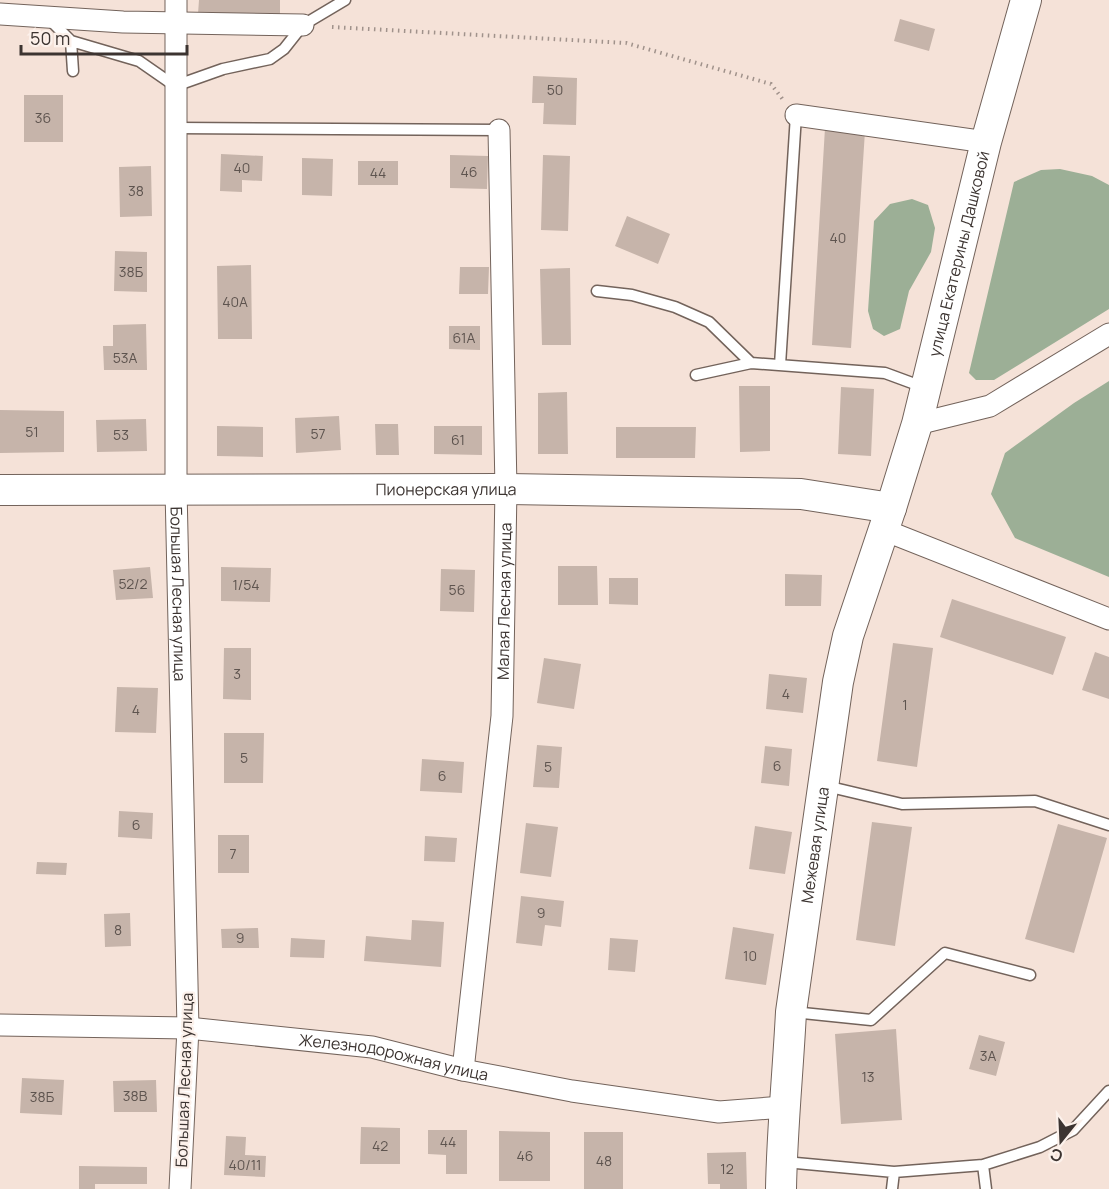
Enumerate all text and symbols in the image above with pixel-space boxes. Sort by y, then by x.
scale bar [21,18,188,56]
text: 50 m [30,26,70,50]
house number: 50 [547,80,563,99]
house number: 36 [35,108,51,127]
street label: улица Екатерины Дашковой [923,149,994,359]
house number: 40 [234,158,250,177]
house number: 46 [461,162,477,181]
house number: 44 [370,163,386,182]
house number: 38 [128,181,144,200]
house number: 40 [830,228,846,247]
house number: 38Б [119,262,144,281]
house number: 40А [222,292,248,311]
house number: 61А [453,328,476,347]
house number: 53А [113,348,137,367]
house number: 51 [25,422,39,441]
house number: 57 [310,424,326,443]
house number: 53 [113,425,129,444]
house number: 61 [451,430,465,449]
street label: Пионерская улица [376,478,517,500]
street label: Большая Лесная улица [165,506,191,682]
street label: Малая Лесная улица [492,522,516,680]
house number: 52/2 [118,574,148,593]
house number: 1/54 [232,575,260,594]
house number: 56 [449,580,465,599]
house number: 3 [233,664,241,683]
house number: 4 [782,684,790,703]
house number: 1 [902,695,908,714]
house number: 4 [132,700,140,719]
house number: 5 [240,748,248,767]
house number: 6 [773,756,781,775]
house number: 5 [544,757,552,776]
house number: 6 [438,766,446,785]
street label: Межевая улица [796,785,834,905]
house number: 6 [132,815,140,834]
house number: 7 [229,844,237,863]
house number: 9 [537,903,545,922]
house number: 8 [114,920,122,939]
house number: 9 [236,928,244,947]
house number: 10 [743,946,757,965]
street label: Большая Лесная улица [170,992,198,1168]
street label: Железнодорожная улица [298,1029,490,1086]
house number: 3А [980,1046,996,1065]
house number: 13 [861,1067,875,1086]
house number: 38В [123,1086,148,1105]
house number: 38Б [30,1087,55,1106]
north arrow [1031,1111,1091,1171]
house number: 44 [440,1132,456,1151]
house number: 42 [372,1136,388,1155]
text: С [1047,1143,1065,1168]
house number: 46 [517,1146,533,1165]
house number: 48 [596,1151,612,1170]
house number: 40/11 [228,1155,262,1174]
house number: 12 [720,1159,734,1178]

